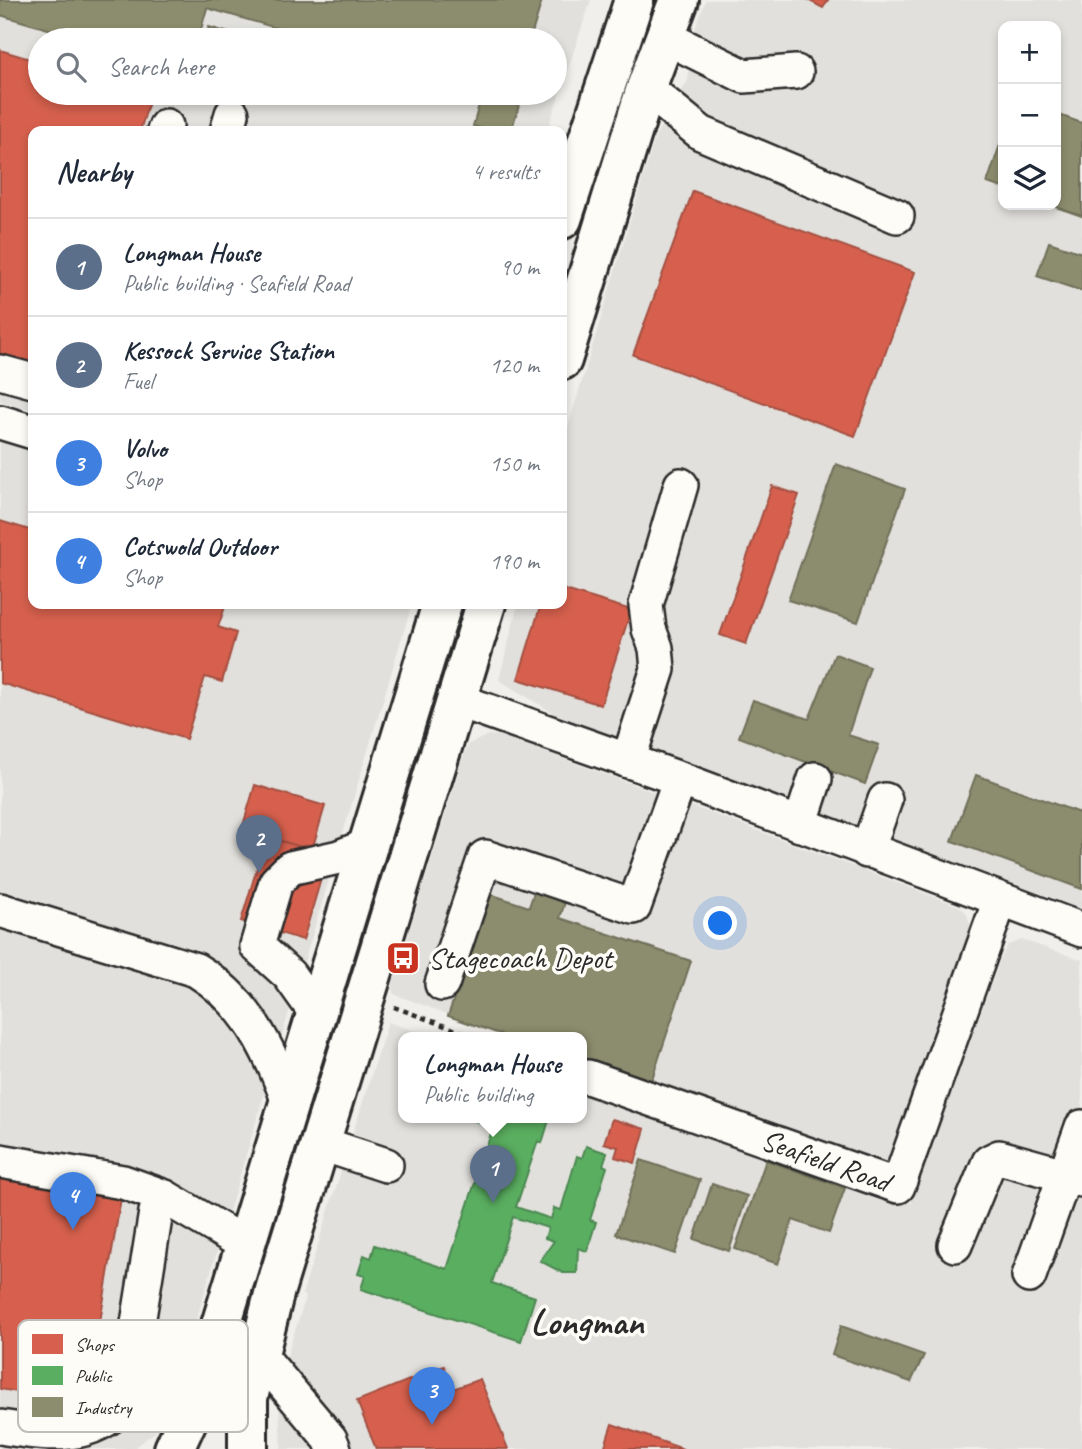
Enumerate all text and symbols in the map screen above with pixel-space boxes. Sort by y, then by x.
map controls [998,21,1061,210]
button: + [998,21,1061,84]
search box [28,28,567,105]
icon: search [52,48,90,86]
text: Search here [108,50,214,83]
button: − [998,84,1061,147]
button: layers [998,147,1061,210]
text: Nearby [56,153,132,191]
text: 4 results [472,157,539,186]
text: Longman House [123,236,260,269]
text: 1 [74,253,84,282]
text: 90 m [500,253,539,282]
text: Public building · Seafield Road [123,269,350,298]
text: Kessock Service Station [123,334,334,367]
text: 2 [74,351,84,380]
text: 120 m [490,351,539,380]
text: Fuel [123,367,153,396]
text: Volvo [123,432,167,465]
text: 3 [74,449,84,478]
text: 150 m [490,449,539,478]
text: Shop [123,465,162,494]
text: Cotswold Outdoor [123,530,277,563]
text: 4 [74,547,84,576]
text: 190 m [490,547,539,576]
text: Shop [123,563,162,592]
pin: 2 [236,815,282,873]
your location [703,906,737,940]
bus stop icon: Stagecoach Depot [384,939,422,977]
place label: Stagecoach Depot [428,939,615,977]
popup [398,1032,587,1123]
text: Longman House [424,1047,561,1080]
text: Public building [424,1080,533,1109]
street label: Seafield Road [756,1120,899,1202]
pin: 1 [470,1145,516,1203]
pin: 4 [50,1172,96,1230]
district label: Longman [531,1298,644,1345]
legend [18,1320,248,1432]
text: Shops [75,1333,115,1357]
text: Public [75,1364,113,1388]
pin: 3 [409,1367,455,1425]
text: Industry [75,1396,133,1420]

